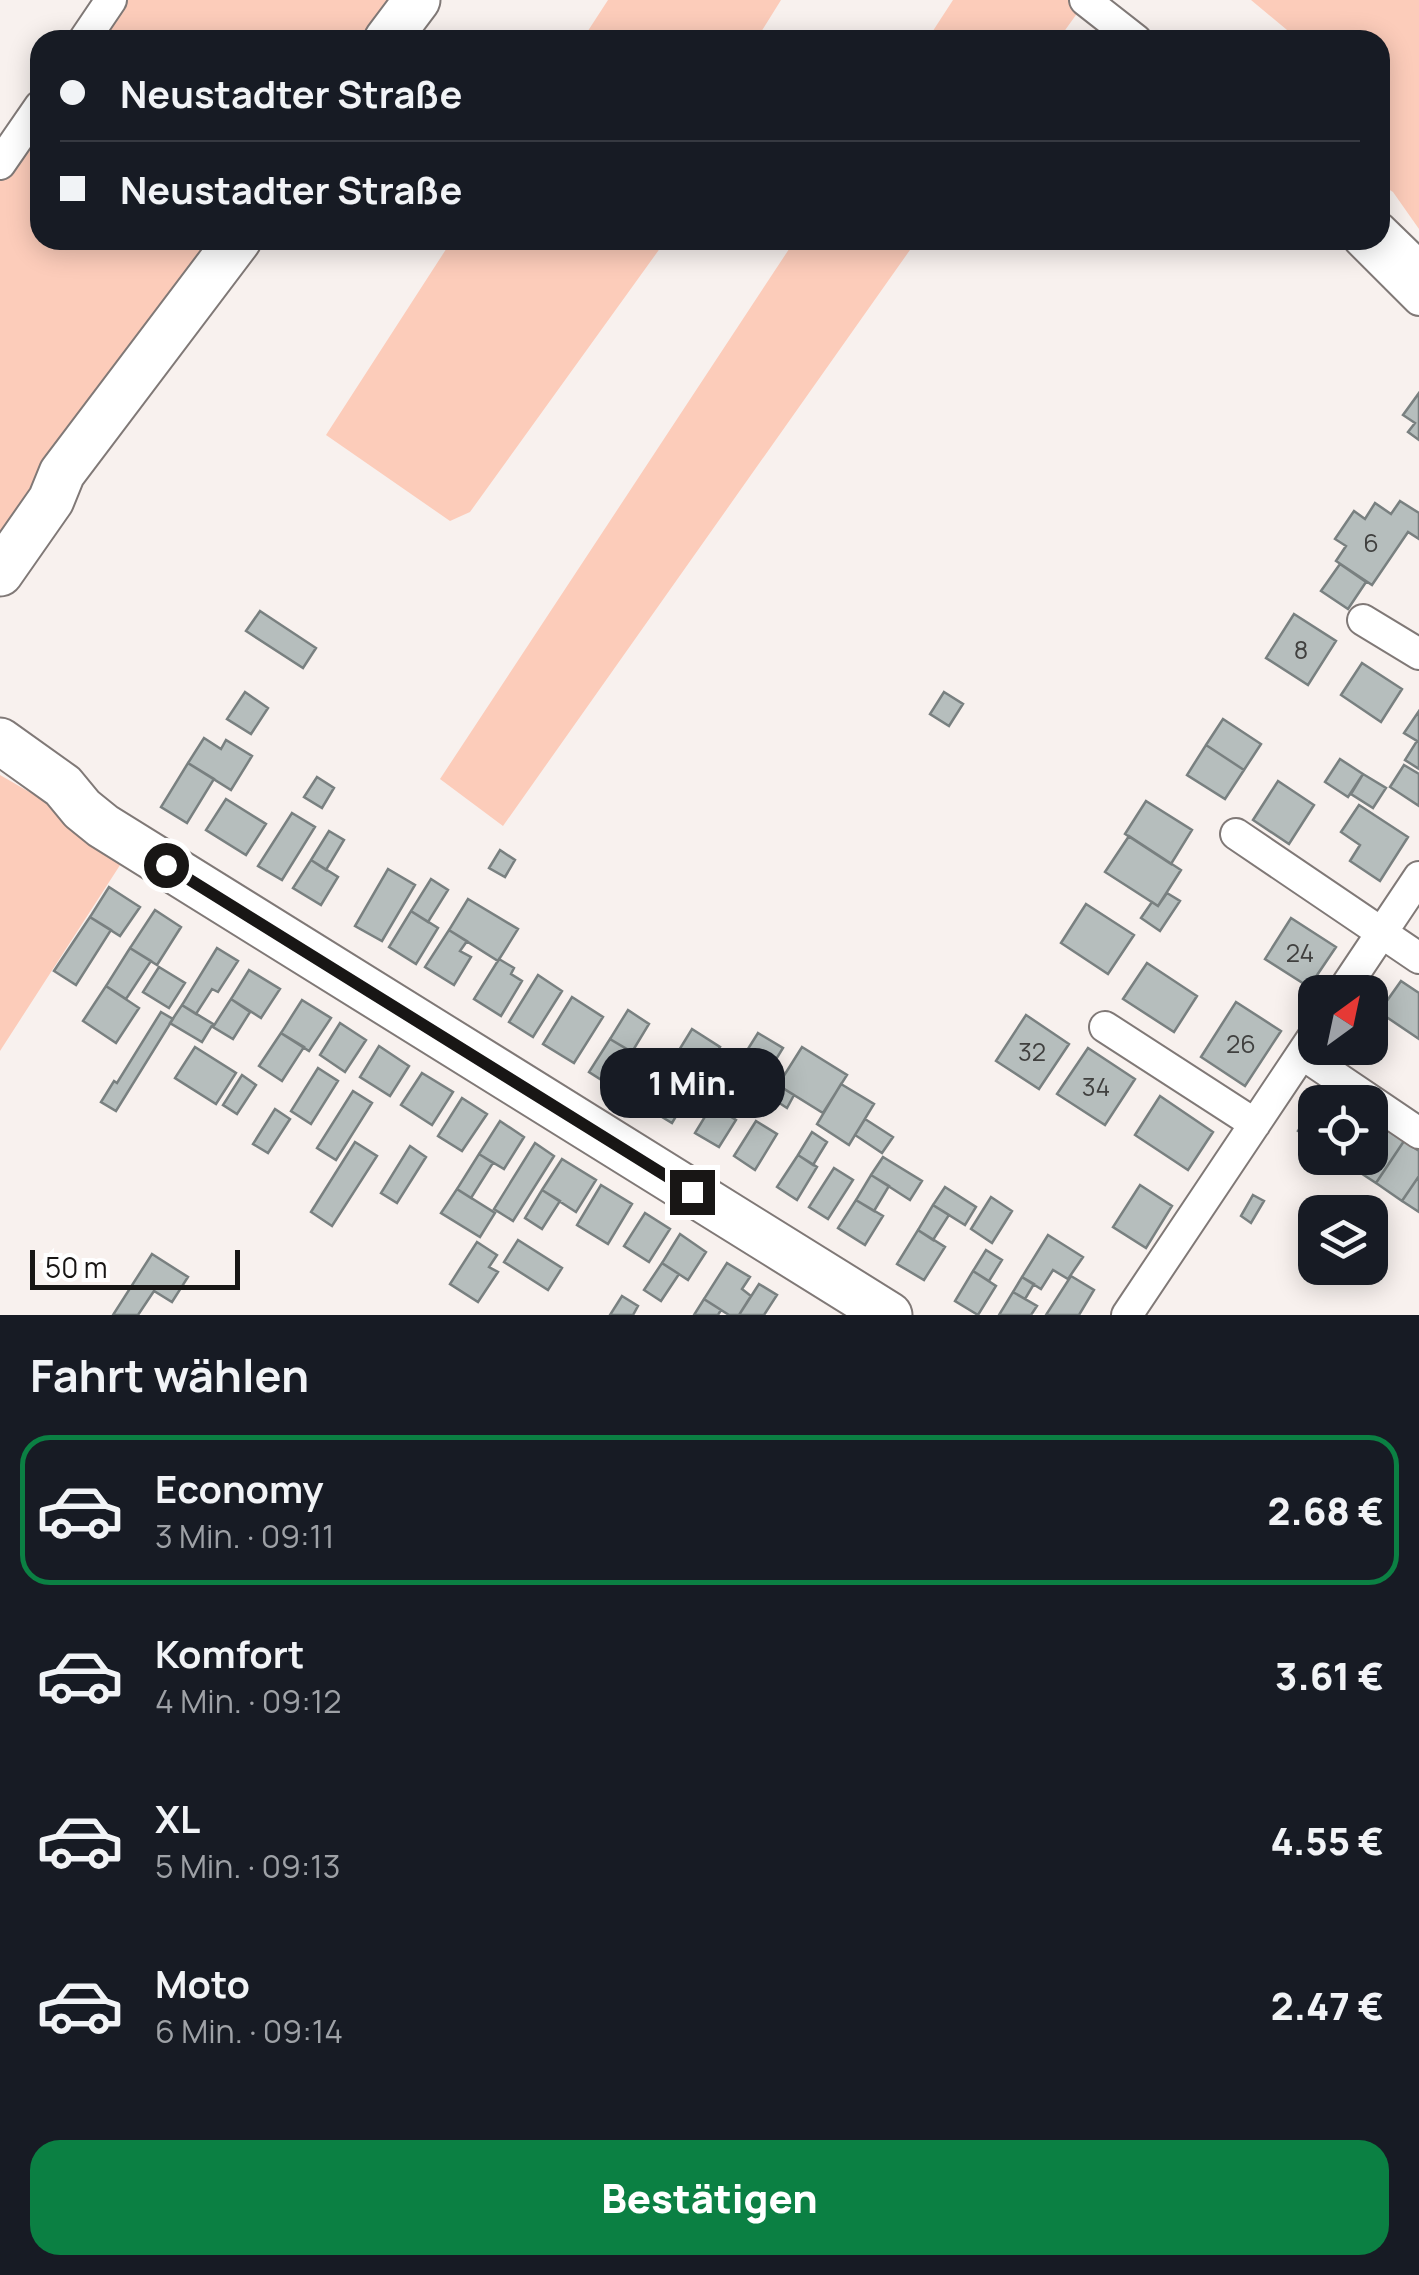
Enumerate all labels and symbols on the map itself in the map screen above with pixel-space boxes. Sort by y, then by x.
house number: 6 [1363,525,1379,560]
house number: 8 [1294,632,1308,667]
route start [144,843,189,888]
house number: 24 [1286,935,1314,970]
north arrow [1298,975,1388,1065]
house number: 26 [1226,1026,1256,1061]
house number: 32 [1018,1034,1046,1069]
callout: 1 Min. [600,1047,784,1117]
house number: 34 [1082,1069,1110,1104]
route end [670,1170,715,1215]
scale bar [30,1245,240,1290]

